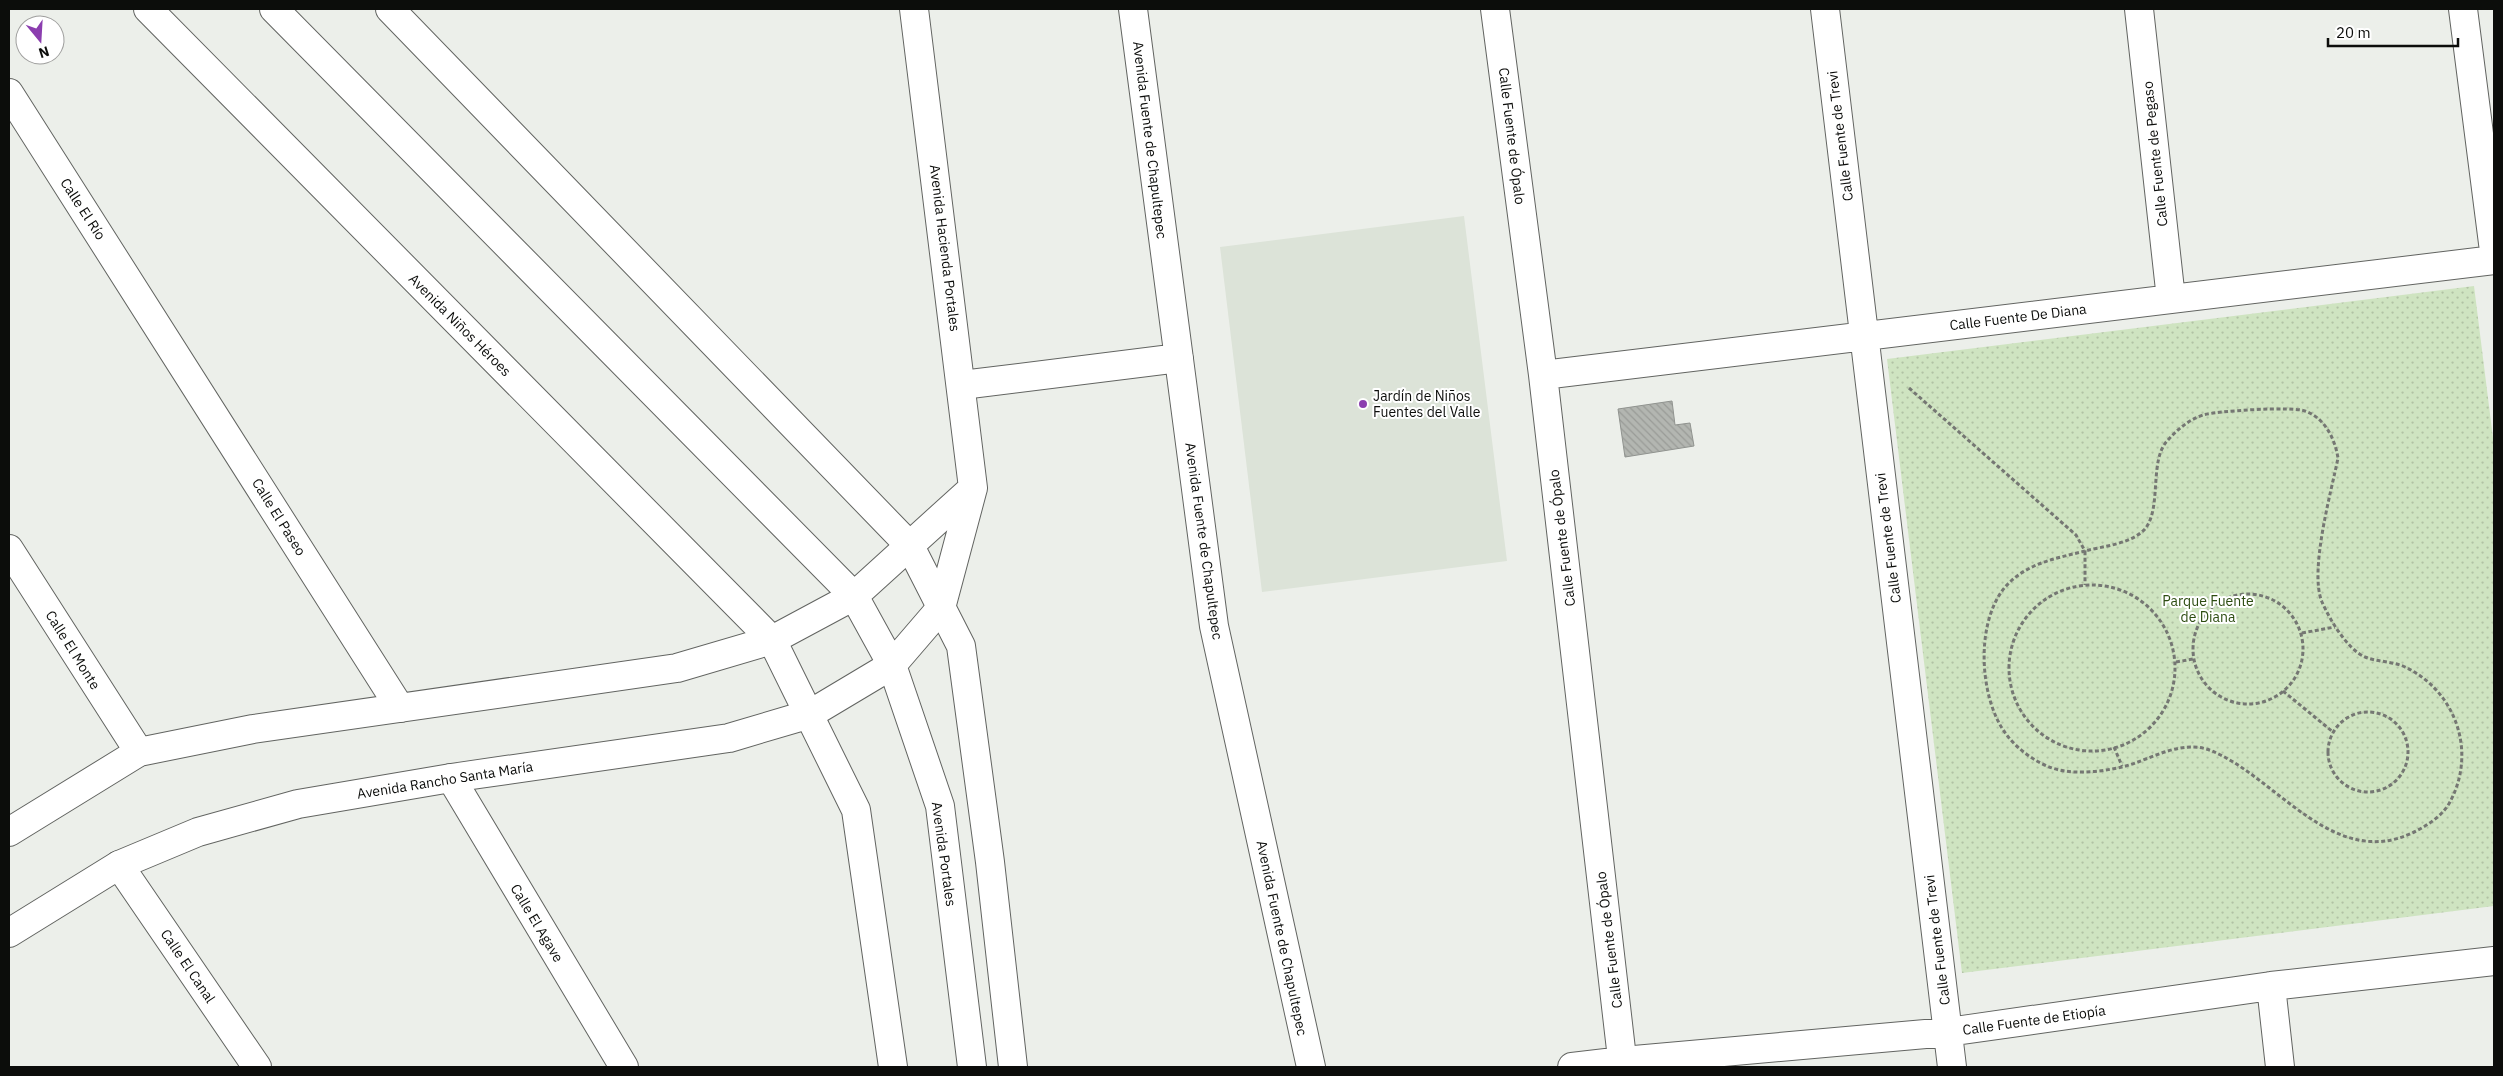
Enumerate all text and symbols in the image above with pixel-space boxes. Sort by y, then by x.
north arrow [15,15,65,65]
scale bar [2328,15,2458,47]
text: 20 m [2336,23,2371,42]
street label: Avenida Fuente de Chapultepec [1129,40,1171,240]
text: N [36,42,52,62]
street label: Calle Fuente de Ópalo [1495,66,1530,206]
street label: Calle Fuente de Trevi [1823,70,1857,202]
street label: Calle Fuente de Pegaso [2138,80,2172,228]
street label: Avenida Hacienda Portales [926,164,964,333]
street label: Calle El Río [56,175,110,244]
street label: Avenida Niños Héroes [405,270,515,380]
street label: Calle Fuente De Diana [1949,300,2088,334]
place label: Jardín de Niños Fuentes del Valle [1373,387,1481,421]
marker: Jardín de Niños Fuentes del Valle [1357,398,1369,410]
street label: Avenida Fuente de Chapultepec [1181,441,1227,641]
street label: Calle Fuente de Ópalo [1544,468,1579,608]
street label: Calle Fuente de Trevi [1871,472,1905,604]
street label: Calle El Paseo [248,475,310,559]
park label: Parque Fuente de Diana [2162,592,2254,626]
street label: Calle El Monte [42,607,105,693]
street label: Avenida Rancho Santa María [356,757,535,803]
street label: Avenida Portales [928,801,960,908]
street label: Avenida Fuente de Chapultepec [1253,839,1311,1037]
street label: Calle Fuente de Ópalo [1591,870,1626,1010]
street label: Calle Fuente de Trevi [1920,874,1954,1006]
street label: Calle El Agave [507,881,568,966]
street label: Calle El Canal [157,926,219,1007]
street label: Calle Fuente de Etiopía [1961,1001,2107,1039]

